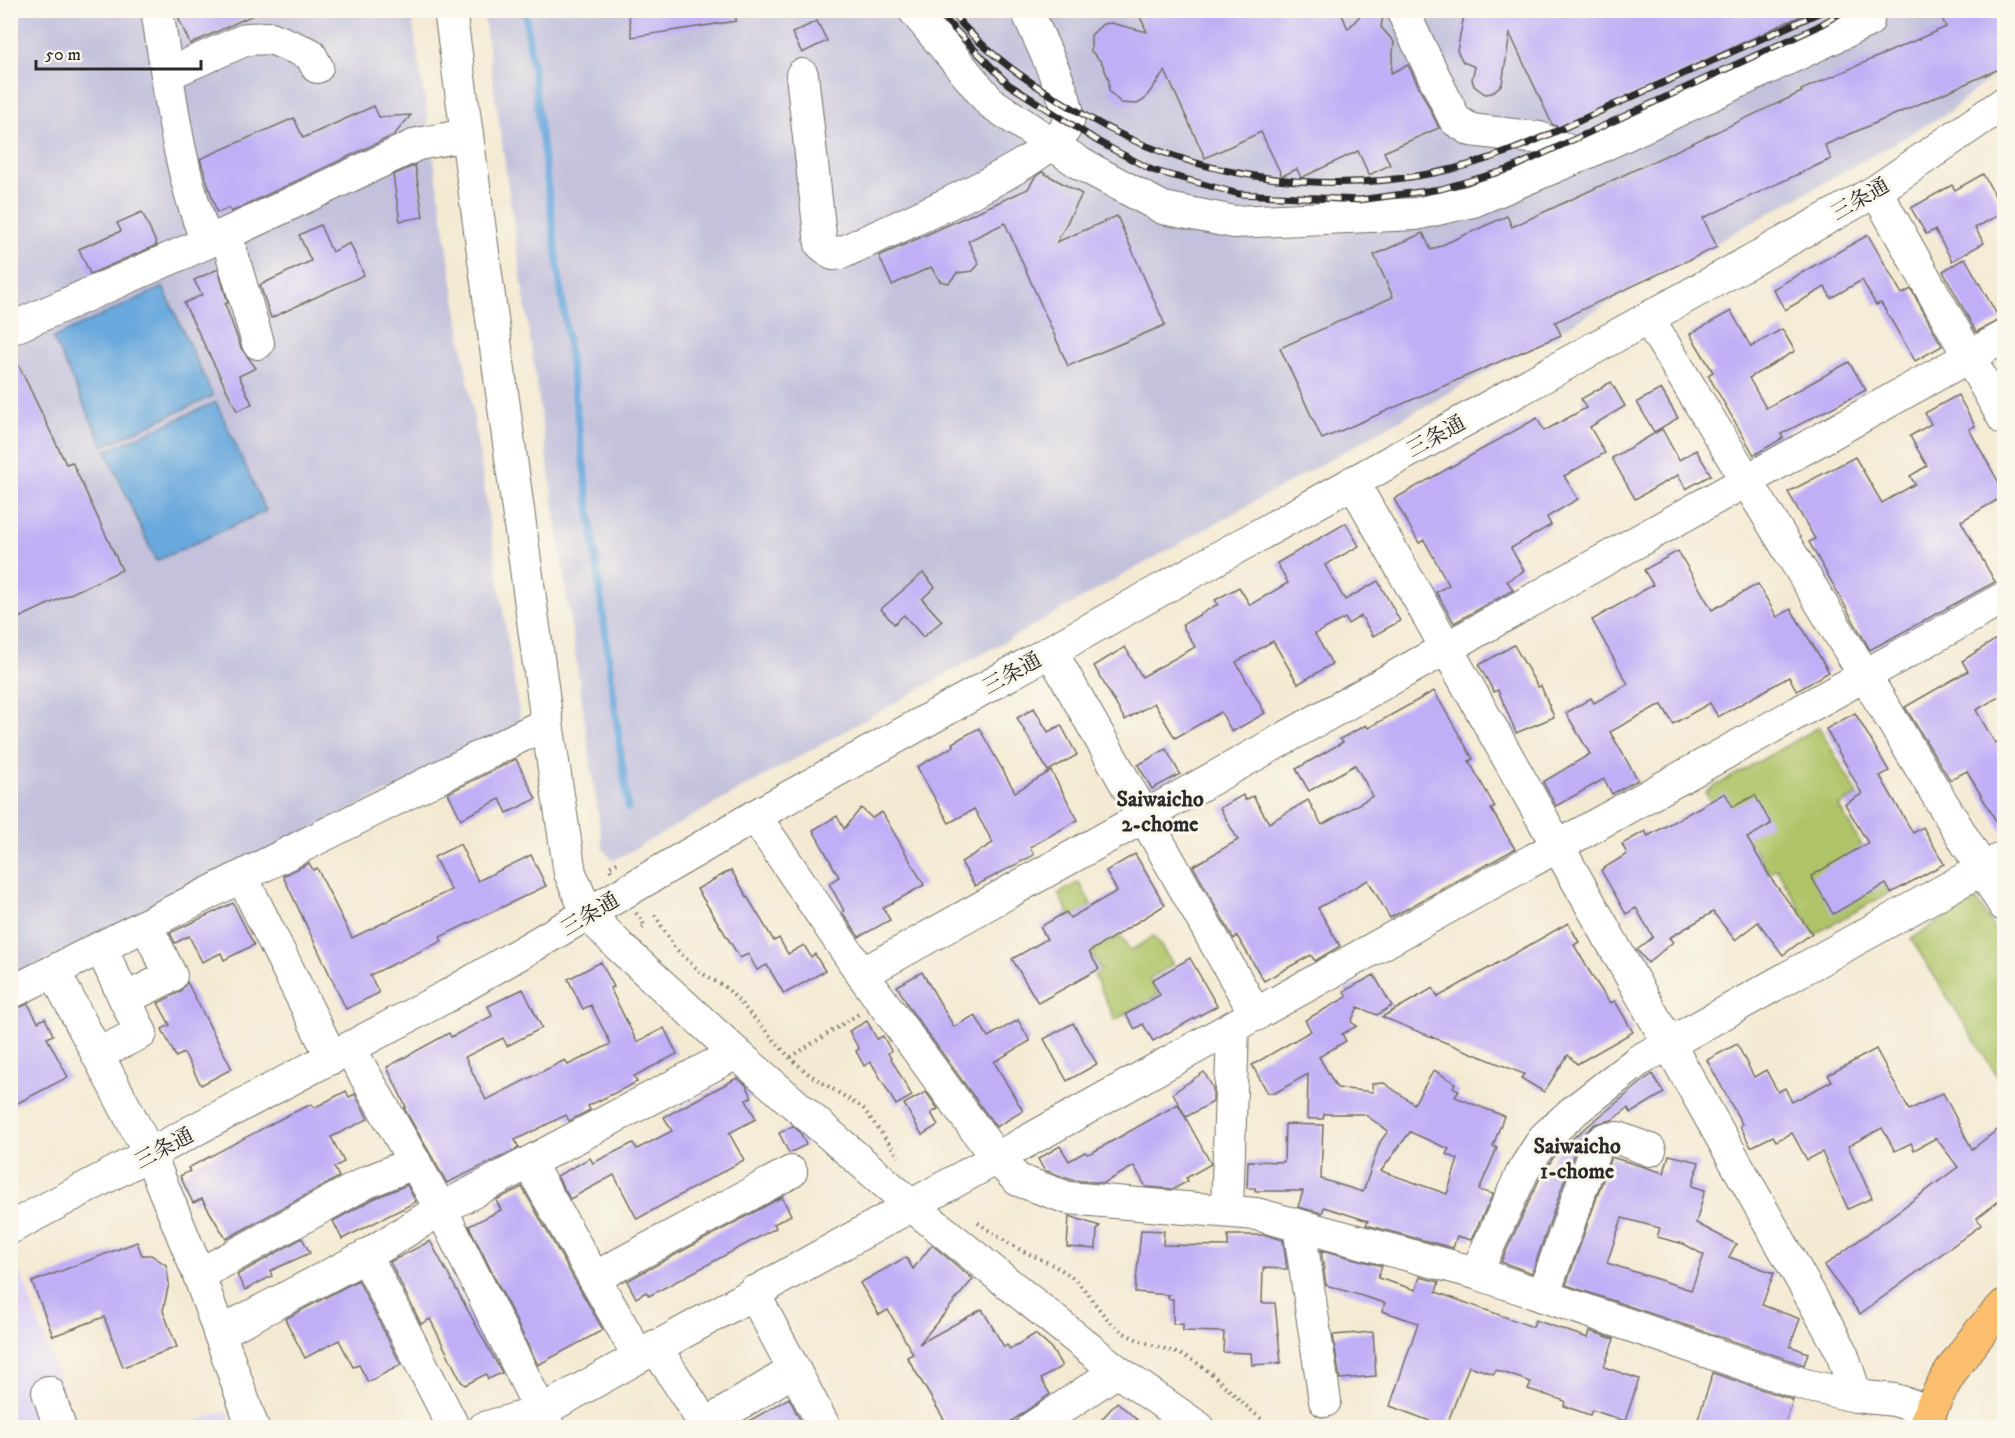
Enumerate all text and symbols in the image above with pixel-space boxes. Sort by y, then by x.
scale bar [36,33,201,71]
text: 50 m [45,44,81,66]
street label: 三条通 [1827,173,1894,227]
street label: 三条通 [1403,410,1470,464]
street label: 三条通 [979,647,1046,701]
district label: Saiwaicho 2-chome [1116,786,1204,838]
street label: 三条通 [557,887,624,942]
street label: 三条通 [131,1123,198,1175]
district label: Saiwaicho 1-chome [1533,1133,1621,1185]

